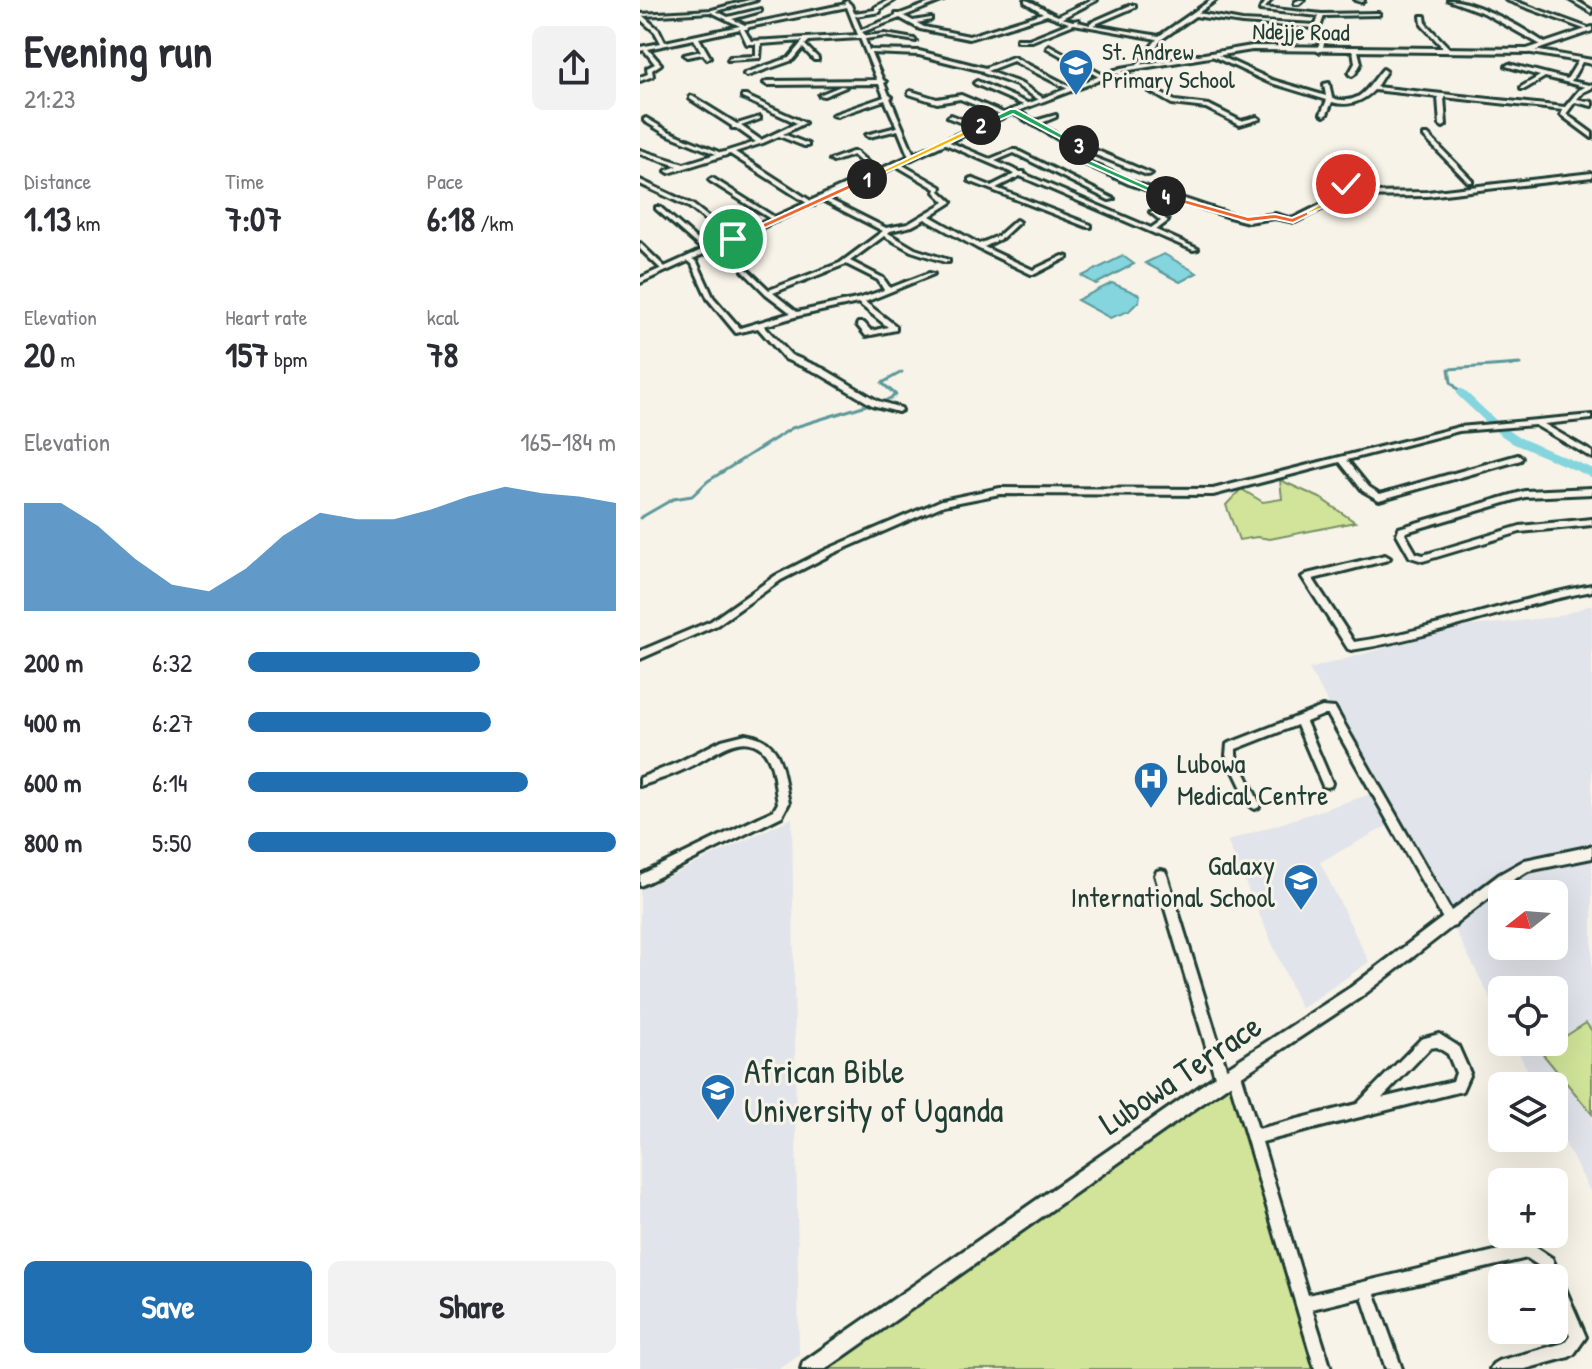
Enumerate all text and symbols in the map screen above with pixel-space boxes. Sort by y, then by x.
street label: Ndejje Road [1252,14,1350,48]
text: Evening run [24,21,212,81]
button: share [532,26,616,110]
place label: St. Andrew Primary School [1102,35,1236,95]
school or university icon: St. Andrew Primary School [1057,47,1095,97]
text: 21:23 [24,81,75,116]
pin: 2 [961,105,1001,145]
text: 2 [976,110,986,140]
pin: 3 [1059,125,1099,165]
text: 3 [1074,130,1084,160]
pin [1312,150,1380,218]
pin: 1 [847,159,887,199]
icon: check [1324,162,1368,206]
text: 1 [863,164,871,194]
text: Distance [24,166,91,196]
text: Time [225,166,264,196]
text: Pace [427,166,463,196]
pin: 4 [1146,176,1186,216]
text: 4 [1162,181,1170,211]
text: 1.13 [24,196,71,242]
text: 7:07 [225,196,282,242]
text: 6:18 [427,196,475,242]
pin [699,205,767,273]
text: km [71,208,100,238]
text: /km [475,208,514,238]
icon: arrive [711,217,755,261]
text: Elevation [24,302,97,332]
text: Heart rate [225,302,308,332]
text: kcal [427,302,459,332]
text: 20 [24,332,55,378]
text: 157 [225,332,269,378]
text: 78 [427,332,458,378]
text: m [55,344,75,374]
text: bpm [269,344,307,374]
text: Elevation [24,424,110,459]
text: 165–184 m [520,424,616,459]
text: 200 m [24,645,83,680]
text: 6:32 [152,645,192,680]
text: 400 m [24,705,81,740]
text: 6:27 [152,705,193,740]
place label: Lubowa Medical Centre [1177,744,1328,814]
hospital icon: Lubowa Medical Centre [1132,760,1170,810]
text: 600 m [24,765,81,800]
text: 6:14 [152,765,188,800]
text: 800 m [24,825,82,860]
text: 5:50 [152,825,192,860]
place label: Galaxy International School [1070,846,1276,916]
school or university icon: Galaxy International School [1282,862,1320,912]
north arrow [1488,880,1568,960]
map controls [1488,880,1568,1344]
button: locate [1488,976,1568,1056]
street label: Lubowa Terrace [1090,1003,1270,1145]
place label: African Bible University of Uganda [744,1048,1003,1133]
school or university icon: African Bible University of Uganda [699,1072,737,1122]
button: layers [1488,1072,1568,1152]
button: + [1488,1168,1568,1248]
button: Save [24,1261,312,1353]
button: Share [328,1261,616,1353]
button: − [1488,1264,1568,1344]

